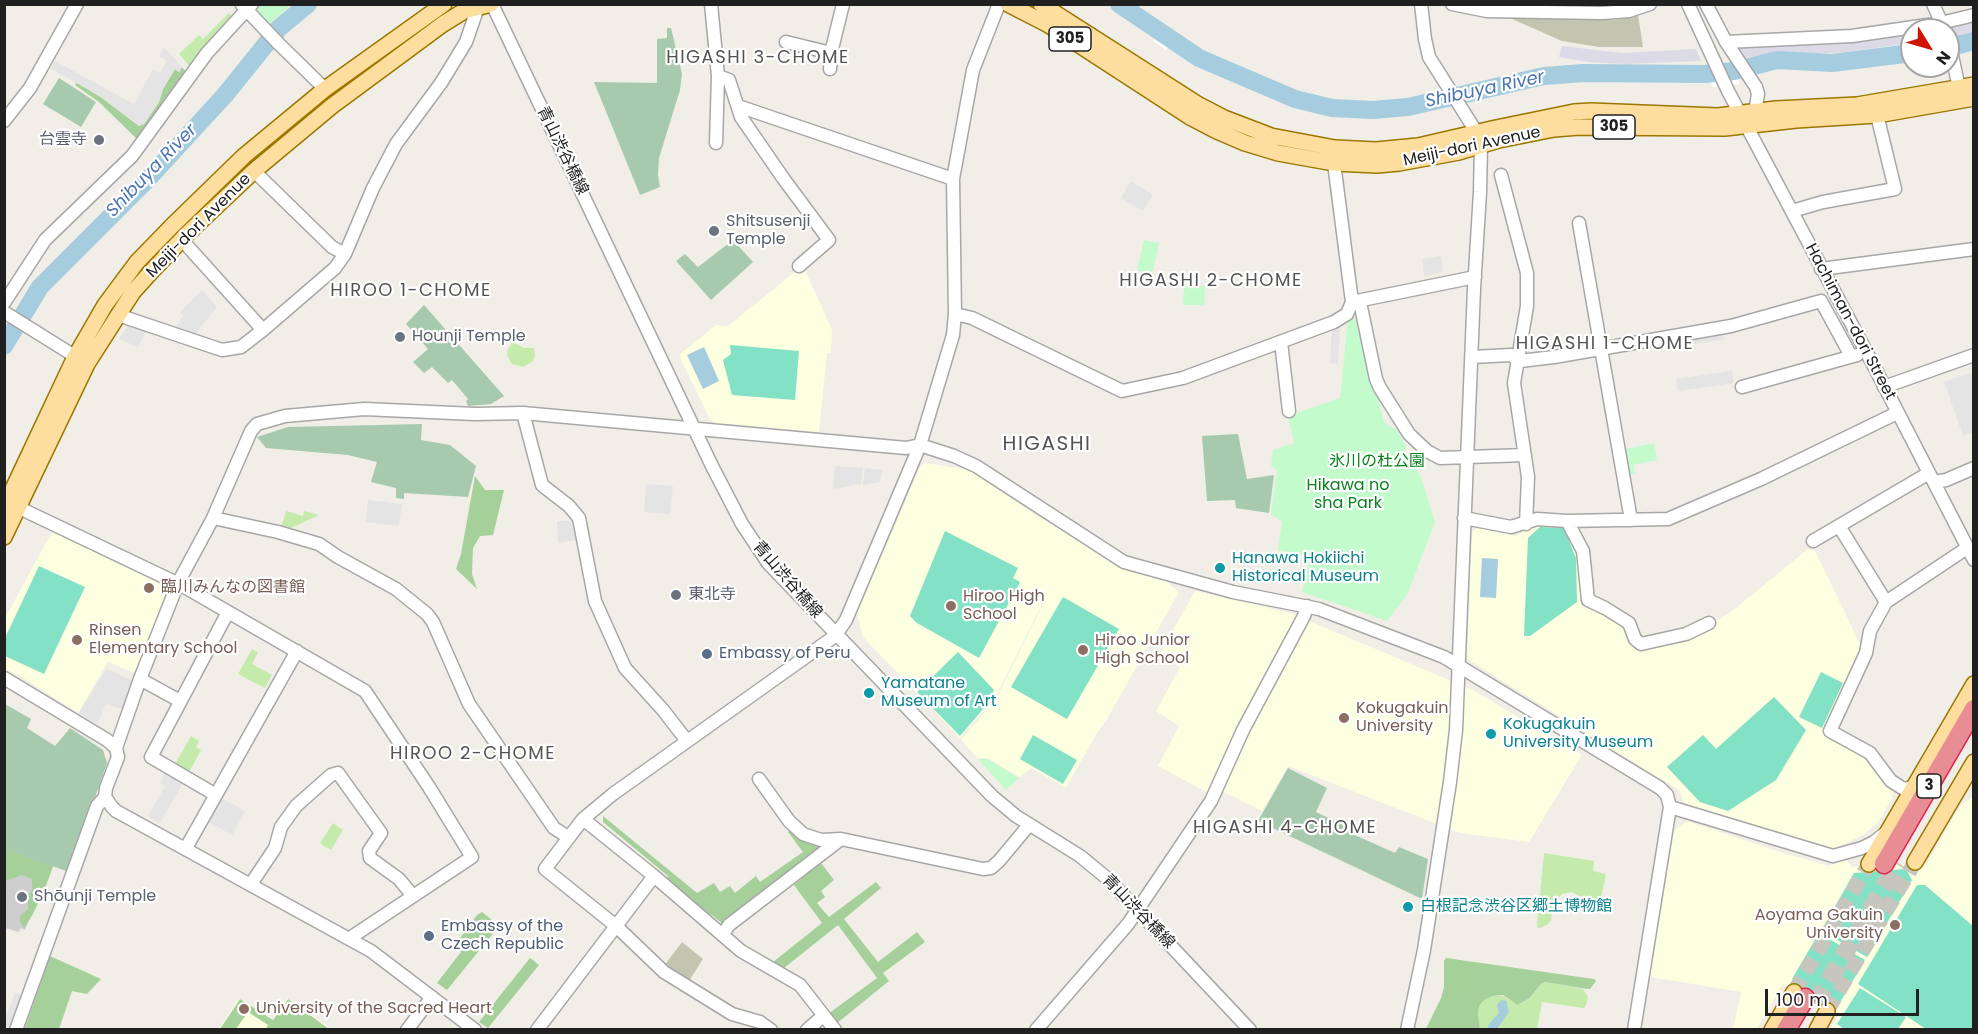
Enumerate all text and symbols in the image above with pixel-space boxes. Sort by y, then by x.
north arrow [1900,18,1960,78]
road number: 305 [1049,27,1091,51]
text: N [1930,46,1956,70]
district label: HIGASHI 3-CHOME [666,47,850,69]
water label: Shibuya River [1424,67,1546,113]
street label: 青山渋谷橋線 [532,104,592,198]
road number: 305 [1593,115,1635,139]
water label: Shibuya River [102,120,202,222]
street label: Meiji-dori Avenue [1402,123,1542,171]
place label: 台雲寺 [39,130,87,150]
marker: 台雲寺 [92,133,106,147]
street label: Meiji-dori Avenue [143,170,255,282]
place label: Shitsusenji Temple [726,212,810,250]
marker: Shitsusenji Temple [707,224,721,238]
street label: Hachiman-dori Street [1801,241,1899,403]
district label: HIGASHI 2-CHOME [1119,270,1303,292]
district label: HIROO 1-CHOME [330,280,492,302]
place label: Hounji Temple [412,327,526,347]
marker: Hounji Temple [393,330,407,344]
district label: HIGASHI 1-CHOME [1516,333,1694,355]
district label: HIGASHI [1003,433,1091,457]
park label: 氷川の杜公園 [1329,452,1425,472]
park label: Hikawa no sha Park [1307,476,1389,514]
street label: 青山渋谷橋線 [748,537,826,623]
place label: Hanawa Hokiichi Historical Museum [1232,549,1379,587]
marker: Hanawa Hokiichi Historical Museum [1213,561,1227,575]
place label: 臨川みんなの図書館 [161,578,305,598]
marker: 臨川みんなの図書館 [142,581,156,595]
place label: 東北寺 [688,585,736,605]
place label: Hiroo High School [963,587,1045,625]
marker: 東北寺 [669,588,683,602]
marker: Hiroo High School [944,599,958,613]
place label: Rinsen Elementary School [89,621,237,659]
place label: Hiroo Junior High School [1095,631,1190,669]
marker: Rinsen Elementary School [70,633,84,647]
marker: Hiroo Junior High School [1076,643,1090,657]
place label: Embassy of Peru [719,644,850,664]
marker: Embassy of Peru [700,647,714,661]
place label: Yamatane Museum of Art [881,674,997,712]
marker: Yamatane Museum of Art [862,686,876,700]
place label: Kokugakuin University [1356,699,1449,737]
marker: Kokugakuin University [1337,711,1351,725]
place label: Kokugakuin University Museum [1503,715,1653,753]
marker: Kokugakuin University Museum [1484,727,1498,741]
district label: HIROO 2-CHOME [390,743,556,765]
road number: 3 [1917,774,1941,798]
district label: HIGASHI 4-CHOME [1193,817,1377,839]
street label: 青山渋谷橋線 [1098,871,1178,953]
place label: Shōunji Temple [34,887,156,907]
marker: Shōunji Temple [15,890,29,904]
place label: 白根記念渋谷区郷土博物館 [1420,897,1612,917]
marker: 白根記念渋谷区郷土博物館 [1401,900,1415,914]
place label: Aoyama Gakuin University [1755,906,1883,944]
place label: Embassy of the Czech Republic [441,917,564,955]
marker: Aoyama Gakuin University [1888,918,1902,932]
marker: Embassy of the Czech Republic [422,929,436,943]
scale bar [1768,977,1922,1015]
text: 100 m [1776,987,1828,1012]
place label: University of the Sacred Heart [256,999,492,1019]
marker: University of the Sacred Heart [237,1002,251,1016]

